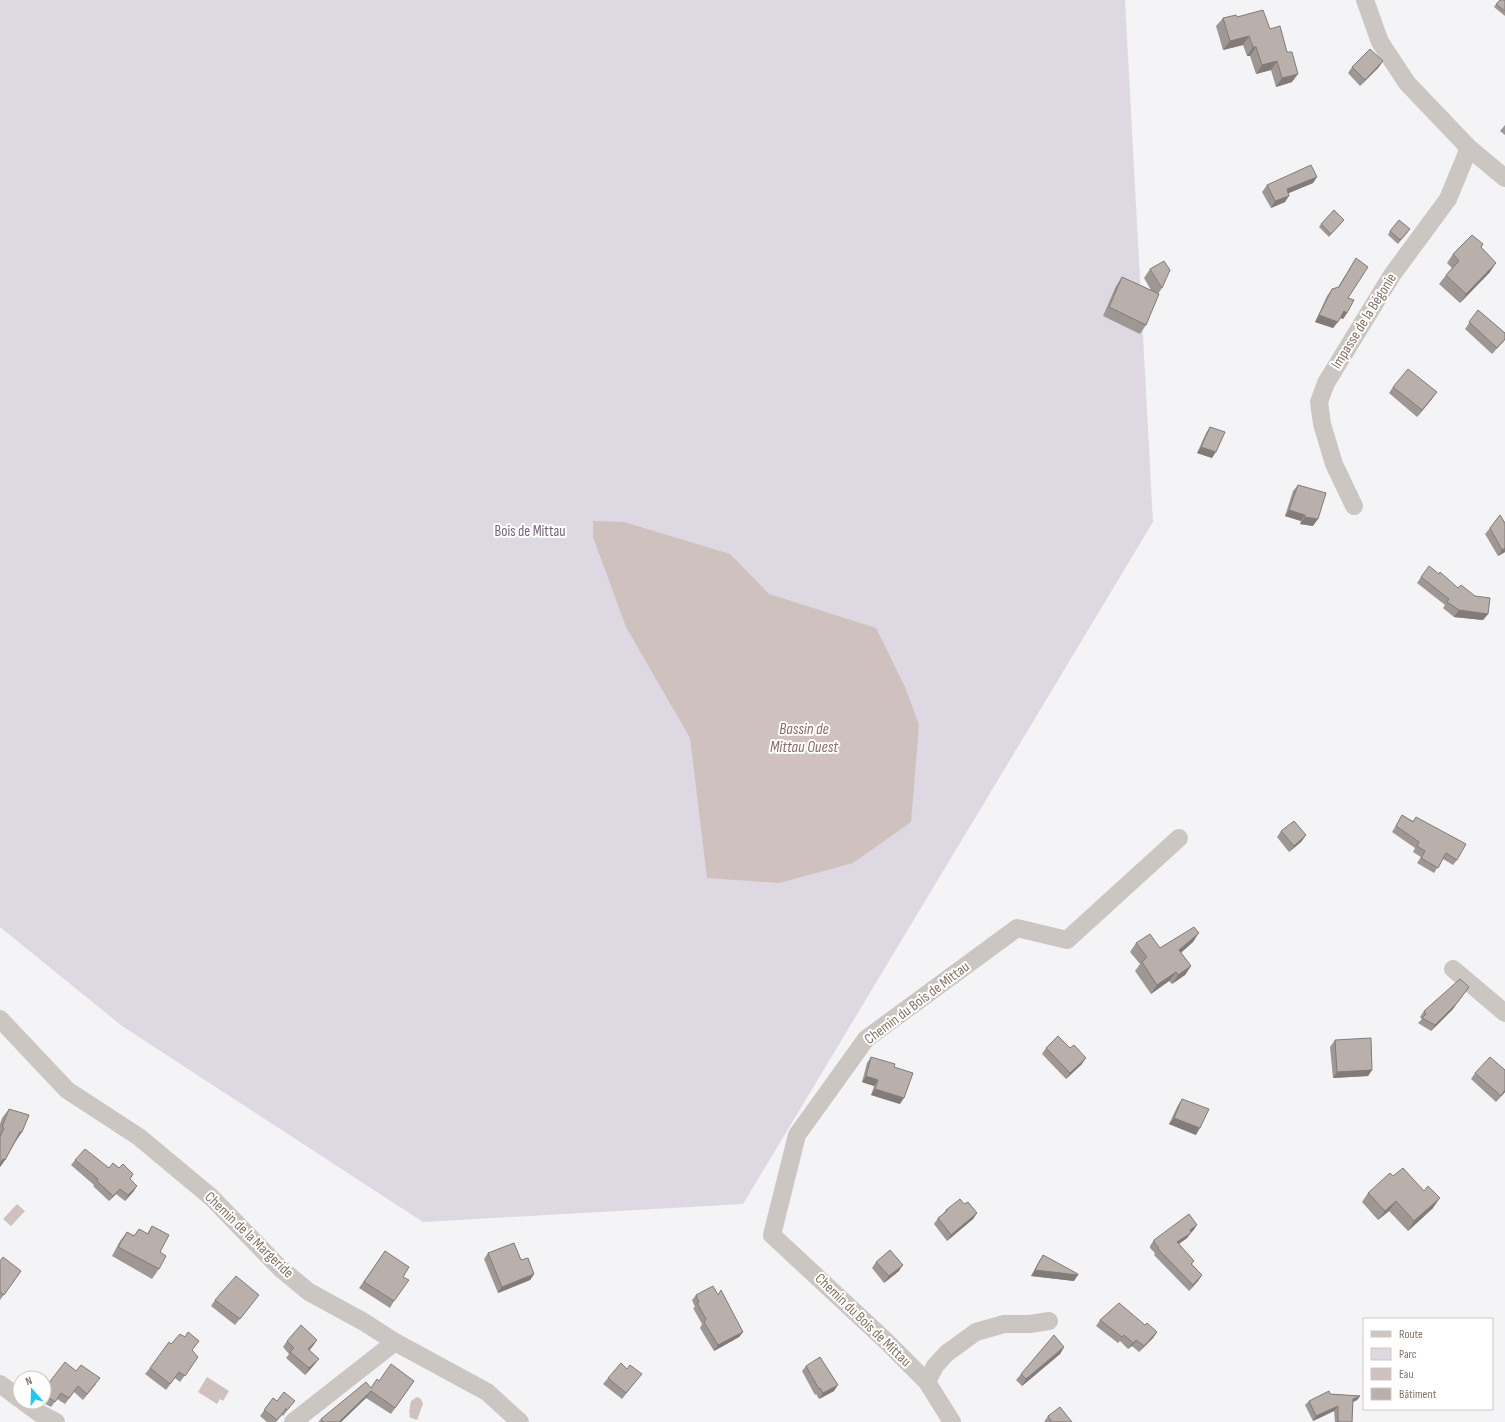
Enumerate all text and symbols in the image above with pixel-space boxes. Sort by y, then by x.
street label: Impasse de la Bégonie [1327,270,1401,372]
park label: Bois de Mittau [495,522,565,541]
water label: Bassin de Mittau Ouest [770,720,839,757]
street label: Chemin du Bois de Mittau [861,957,973,1049]
street label: Chemin de la Margeride [200,1188,298,1282]
street label: Chemin du Bois de Mittau [811,1269,915,1371]
legend [1363,1318,1493,1410]
text: Route [1399,1327,1423,1342]
text: Parc [1399,1347,1417,1362]
text: Eau [1399,1367,1413,1382]
north arrow [12,1370,52,1410]
text: N [24,1374,34,1388]
text: Bâtiment [1399,1387,1437,1402]

